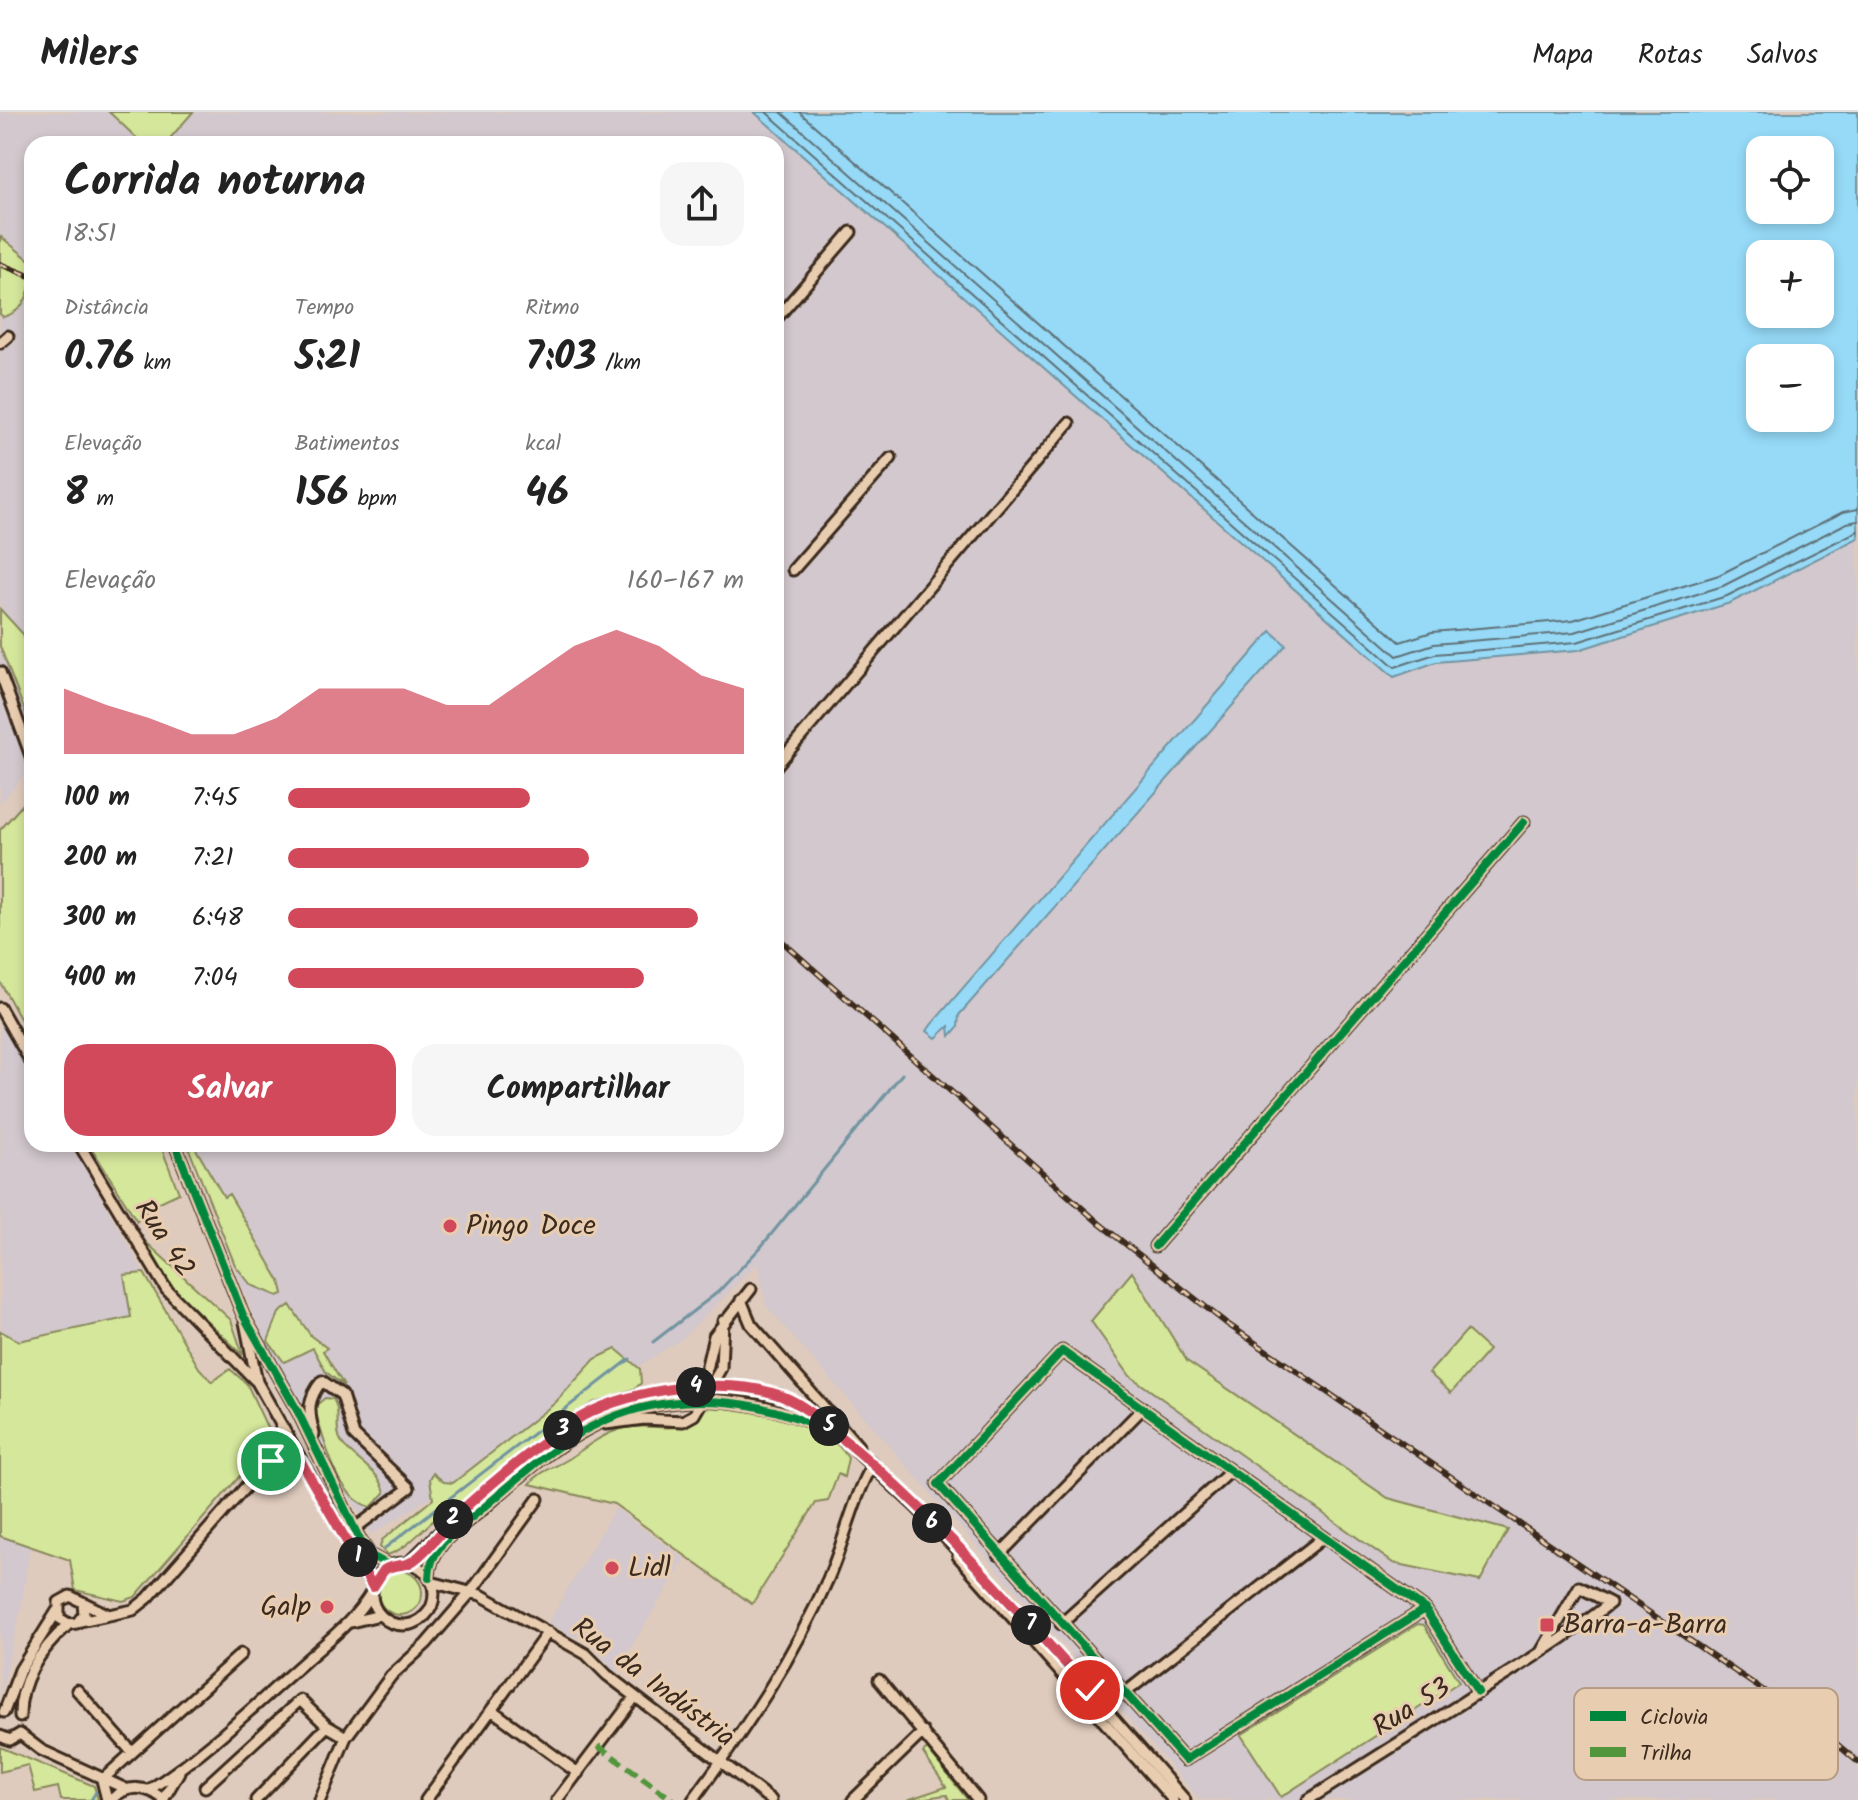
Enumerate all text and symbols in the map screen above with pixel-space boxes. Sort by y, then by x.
text: Milers [40,25,139,85]
text: Mapa [1532,33,1594,78]
text: Rotas [1638,33,1703,78]
text: Salvos [1747,33,1818,78]
map controls [1746,136,1834,432]
button: locate [1746,136,1834,224]
text: Corrida noturna [64,148,366,218]
button: share [660,162,744,246]
text: 18:51 [64,213,116,255]
button: + [1746,240,1834,328]
text: Distância [64,291,149,326]
text: Tempo [295,291,354,326]
text: Ritmo [525,291,579,326]
text: 0.76 [64,326,135,390]
text: 5:21 [295,326,360,390]
text: 7:03 [525,326,596,390]
button: − [1746,344,1834,432]
text: km [135,346,171,381]
text: /km [596,346,641,381]
text: Elevação [64,427,142,462]
text: Batimentos [295,427,400,462]
text: kcal [525,427,561,462]
text: 8 [64,462,88,526]
text: 156 [295,462,349,526]
text: 46 [525,462,569,526]
text: m [88,482,114,517]
text: bpm [349,482,397,517]
text: Elevação [64,560,156,602]
text: 160–167 m [627,560,744,602]
text: 100 m [64,777,130,819]
text: 7:45 [192,777,239,819]
text: 200 m [64,837,137,879]
text: 7:21 [192,837,234,879]
text: 300 m [64,897,136,939]
text: 6:48 [192,897,243,939]
text: 400 m [64,957,136,999]
text: 7:04 [192,957,238,999]
button: Salvar [64,1044,396,1136]
button: Compartilhar [412,1044,744,1136]
street label: Rua 42 [122,1191,206,1287]
place label: Pingo Doce [466,1204,596,1249]
marker: Pingo Doce [441,1217,459,1235]
pin: 4 [676,1367,716,1407]
text: 4 [690,1369,702,1404]
pin: 5 [809,1406,849,1446]
text: 5 [823,1408,835,1443]
pin: 3 [543,1410,583,1450]
text: 3 [557,1412,569,1447]
pin [237,1427,305,1495]
icon: arrive [249,1439,293,1483]
pin: 2 [433,1499,473,1539]
text: 2 [447,1501,459,1536]
pin: 6 [912,1503,952,1543]
text: 6 [926,1505,938,1540]
pin: 1 [338,1537,378,1577]
text: 1 [355,1539,361,1574]
place label: Lidl [628,1546,671,1591]
marker: Lidl [603,1559,621,1577]
place label: Galp [261,1585,311,1630]
marker: Galp [318,1598,336,1616]
place label: Barra-a-Barra [1563,1603,1727,1648]
pin: 7 [1011,1605,1051,1645]
street label: Rua da Indústria [561,1606,745,1760]
text: 7 [1026,1607,1036,1642]
marker: Barra-a-Barra [1538,1616,1556,1634]
pin [1056,1656,1124,1724]
street label: Rua 53 [1364,1666,1460,1750]
icon: check [1068,1668,1112,1712]
legend [1574,1688,1838,1780]
text: Ciclovia [1640,1701,1708,1736]
text: Trilha [1640,1737,1692,1772]

